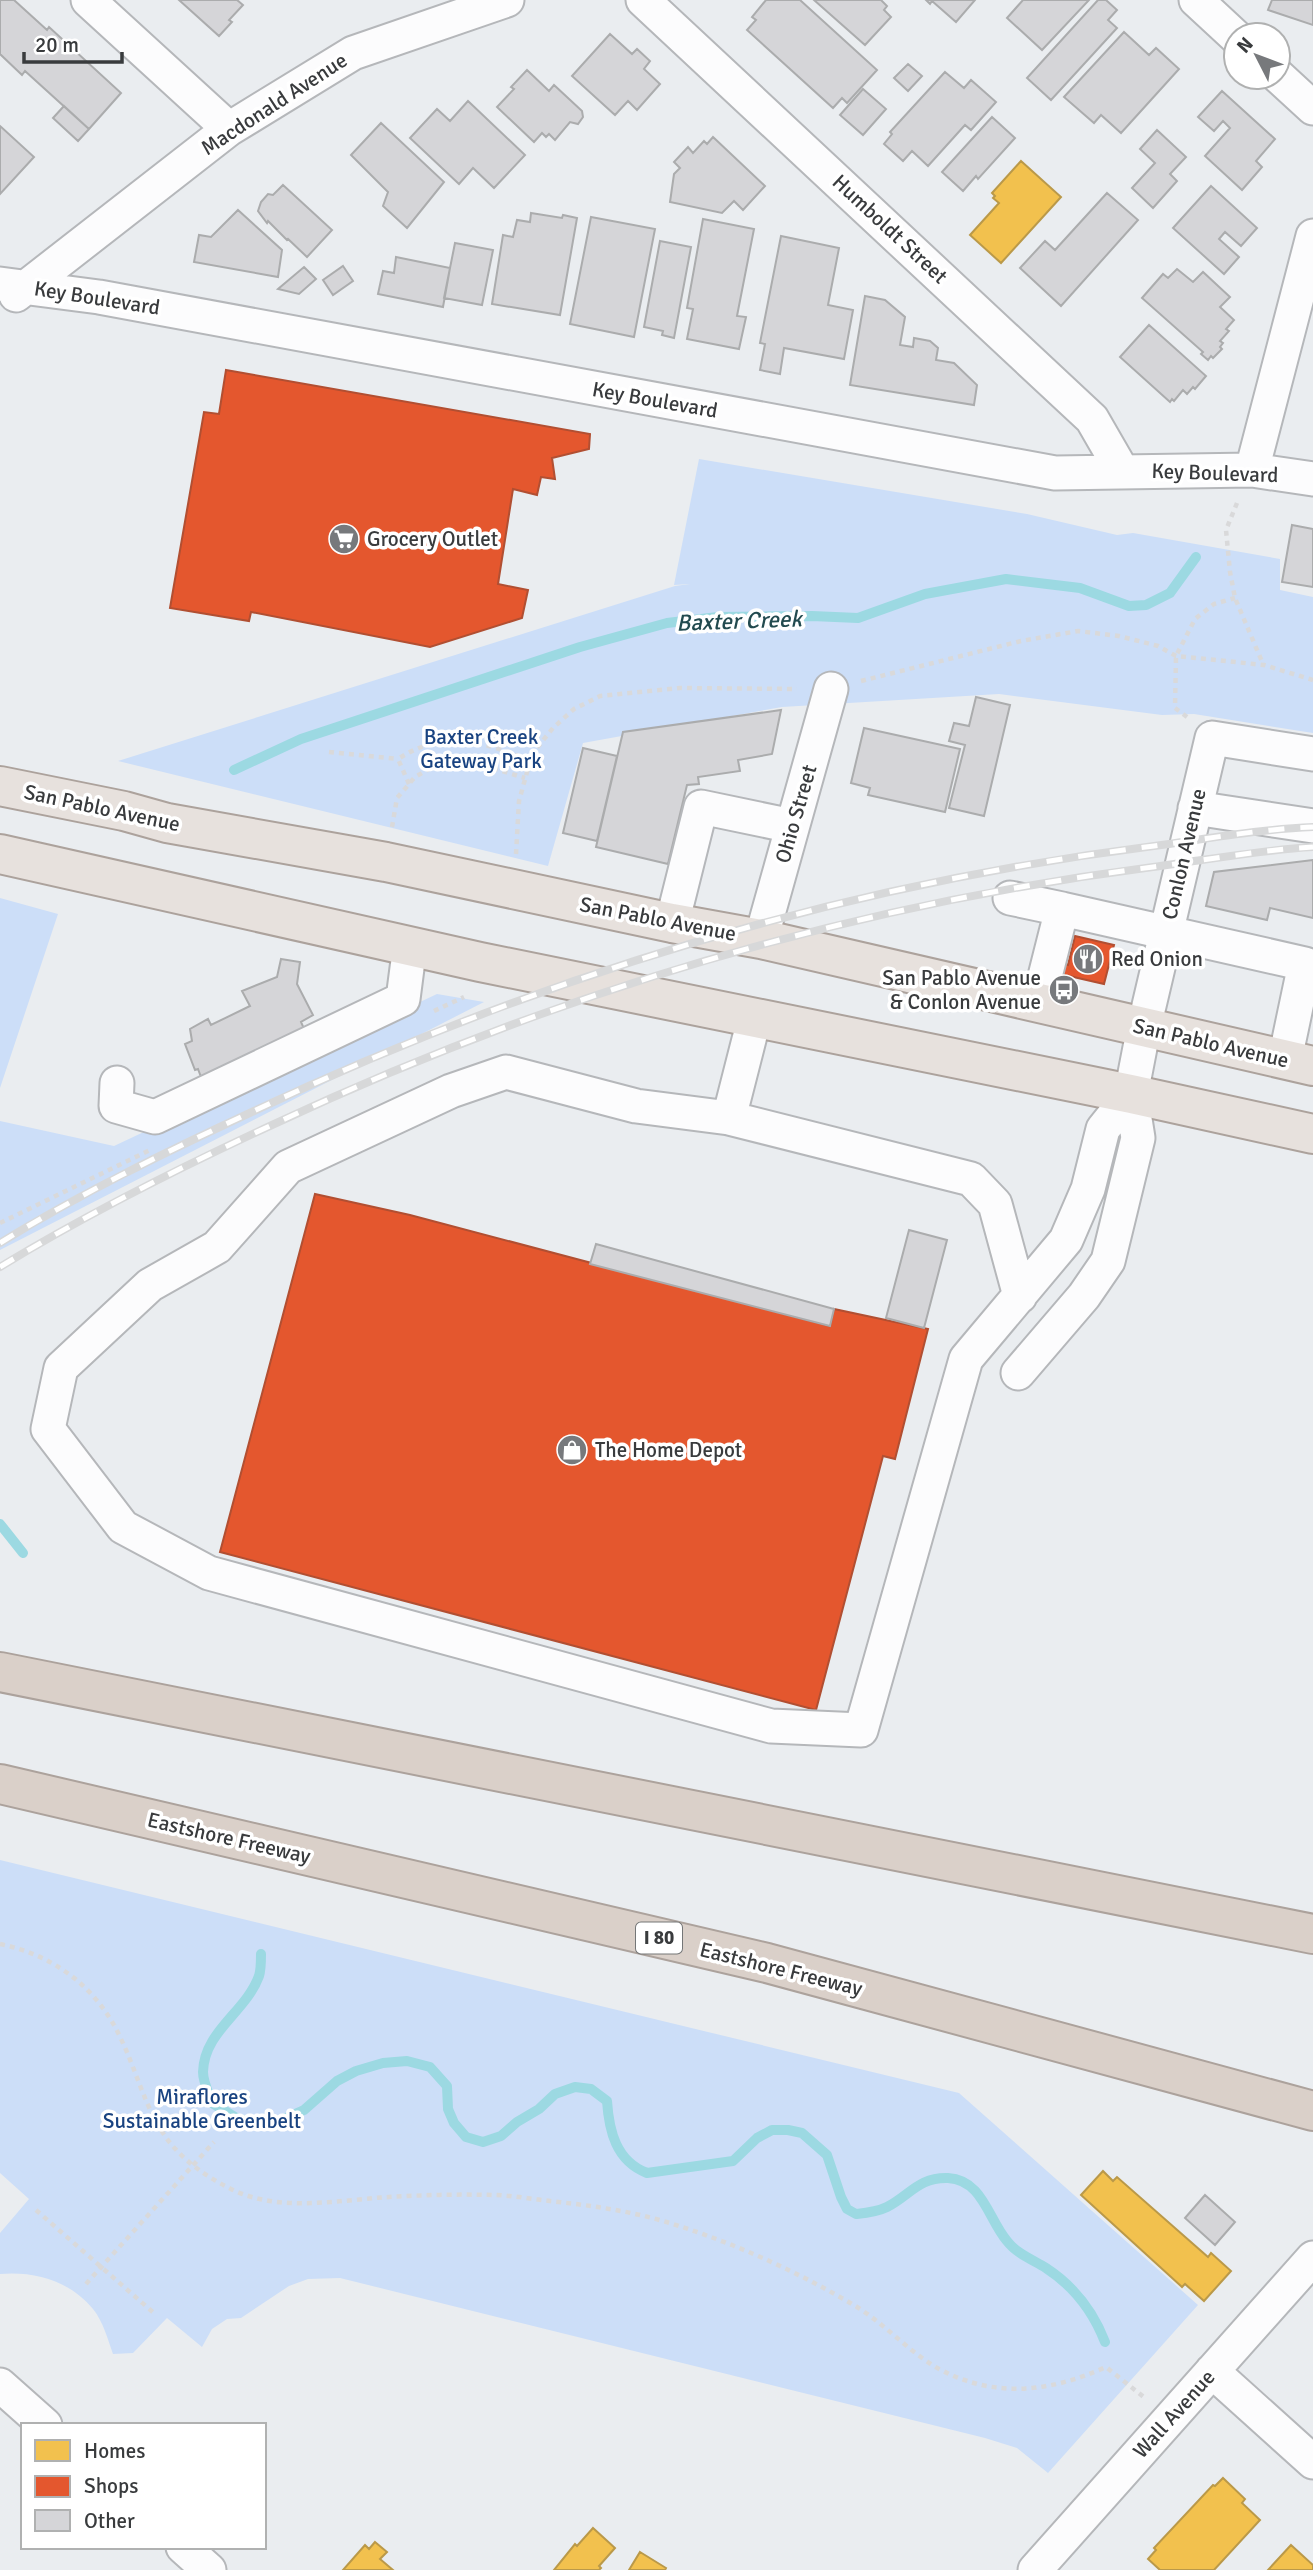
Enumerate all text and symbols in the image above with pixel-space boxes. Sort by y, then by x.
scale bar [24,21,122,65]
north arrow [1222,21,1292,91]
text: 20 m [35,32,79,58]
text: N [1232,32,1258,58]
street label: Macdonald Avenue [196,47,352,161]
street label: Humboldt Street [827,169,953,289]
street label: Key Boulevard [32,275,162,321]
street label: Key Boulevard [590,376,720,424]
street label: Key Boulevard [1151,458,1279,488]
supermarket icon: Grocery Outlet [327,522,361,556]
place label: Grocery Outlet [367,526,498,552]
water label: Baxter Creek [676,604,805,638]
park label: Baxter Creek Gateway Park [420,724,542,774]
street label: Ohio Street [770,762,822,866]
street label: San Pablo Avenue [22,779,182,837]
street label: Conlon Avenue [1156,786,1212,922]
street label: San Pablo Avenue [578,891,738,947]
restaurant icon: Red Onion [1071,942,1105,976]
place label: Red Onion [1111,946,1203,972]
place label: San Pablo Avenue & Conlon Avenue [882,965,1041,1015]
bus stop icon: San Pablo Avenue & Conlon Avenue [1047,973,1081,1007]
street label: San Pablo Avenue [1131,1012,1291,1074]
shop icon: The Home Depot [555,1433,589,1467]
place label: The Home Depot [595,1437,742,1463]
street label: Eastshore Freeway [145,1807,313,1869]
road number: I 80 [636,1922,682,1954]
street label: Eastshore Freeway [697,1936,865,2002]
park label: Miraflores Sustainable Greenbelt [103,2084,301,2134]
street label: Wall Avenue [1127,2364,1221,2464]
legend [21,2423,266,2549]
text: Homes [84,2438,146,2464]
text: Shops [84,2473,138,2499]
text: Other [84,2508,135,2534]

